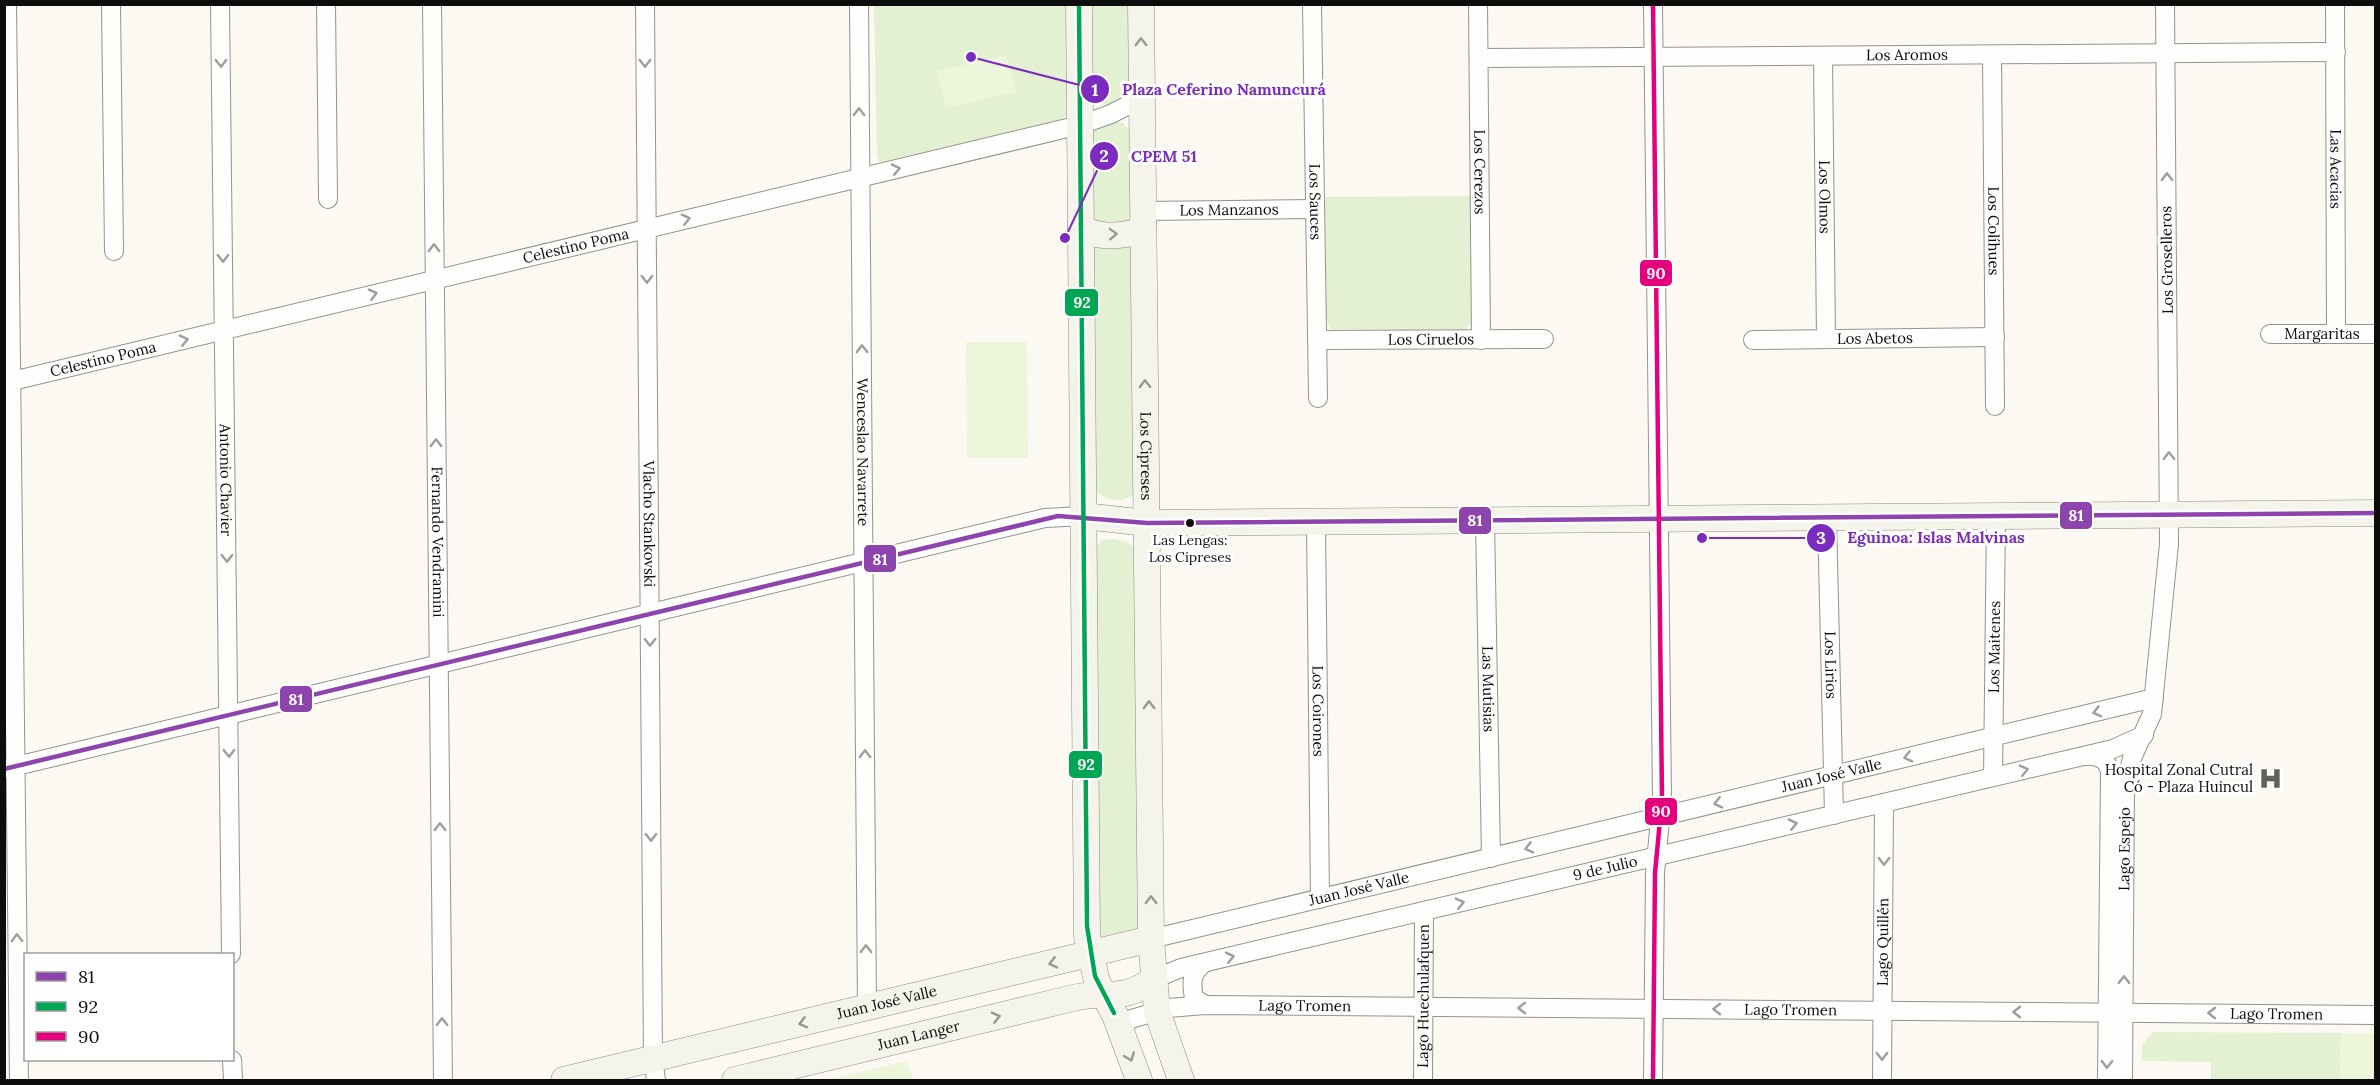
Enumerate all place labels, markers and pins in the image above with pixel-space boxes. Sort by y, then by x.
callout: Plaza Ceferino Namuncurá [1080,72,1338,106]
callout: CPEM 51 [1089,139,1209,173]
marker: Las Lengas: Los Cipreses [1184,517,1196,529]
callout: Eguinoa: Islas Malvinas [1806,521,2037,555]
place label: Las Lengas: Los Cipreses [1149,531,1231,566]
place label: Hospital Zonal Cutral Có - Plaza Huincul [2105,760,2253,796]
hospital icon: Hospital Zonal Cutral Có - Plaza Huincul [2258,766,2284,792]

